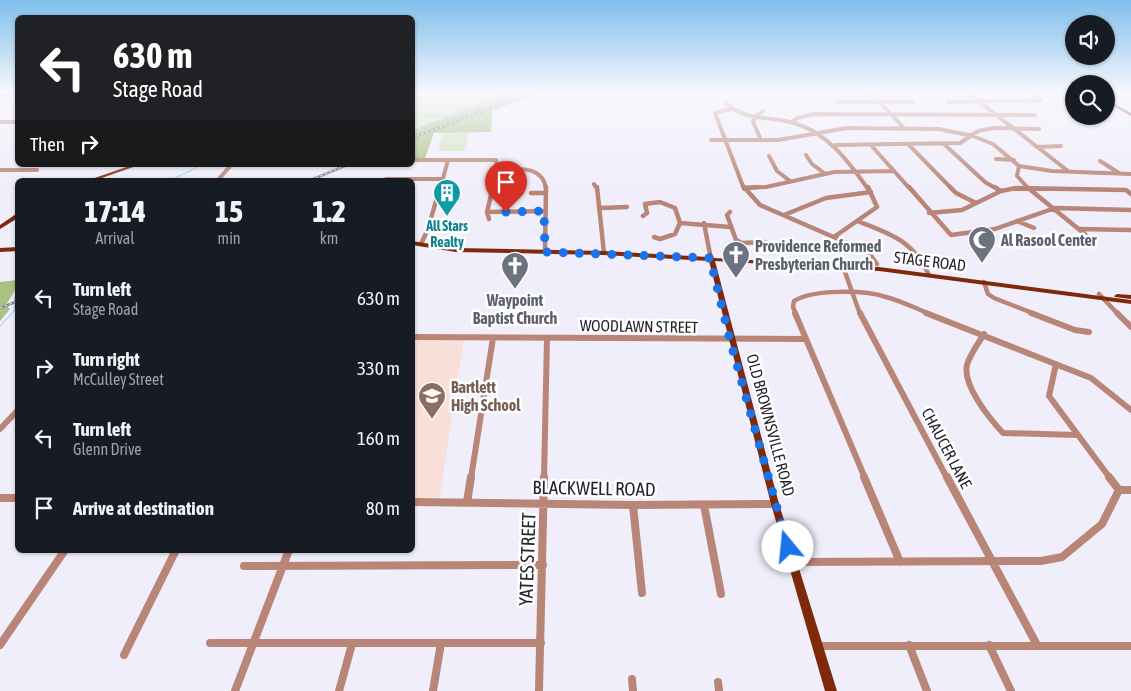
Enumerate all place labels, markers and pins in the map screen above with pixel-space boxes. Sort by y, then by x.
pin [485,161,527,212]
building icon: All Stars Realty [432,178,462,217]
place label: All Stars Realty [425,218,468,250]
mosque icon: Al Rasool Center [967,225,997,264]
place label: Al Rasool Center [1000,231,1097,249]
place label: Providence Reformed Presbyterian Church [755,237,882,273]
church icon: Providence Reformed Presbyterian Church [721,240,751,279]
church icon: Waypoint Baptist Church [500,251,530,290]
place label: Waypoint Baptist Church [473,291,557,327]
place label: Bartlett High School [451,378,521,414]
school or university icon: Bartlett High School [417,381,447,420]

